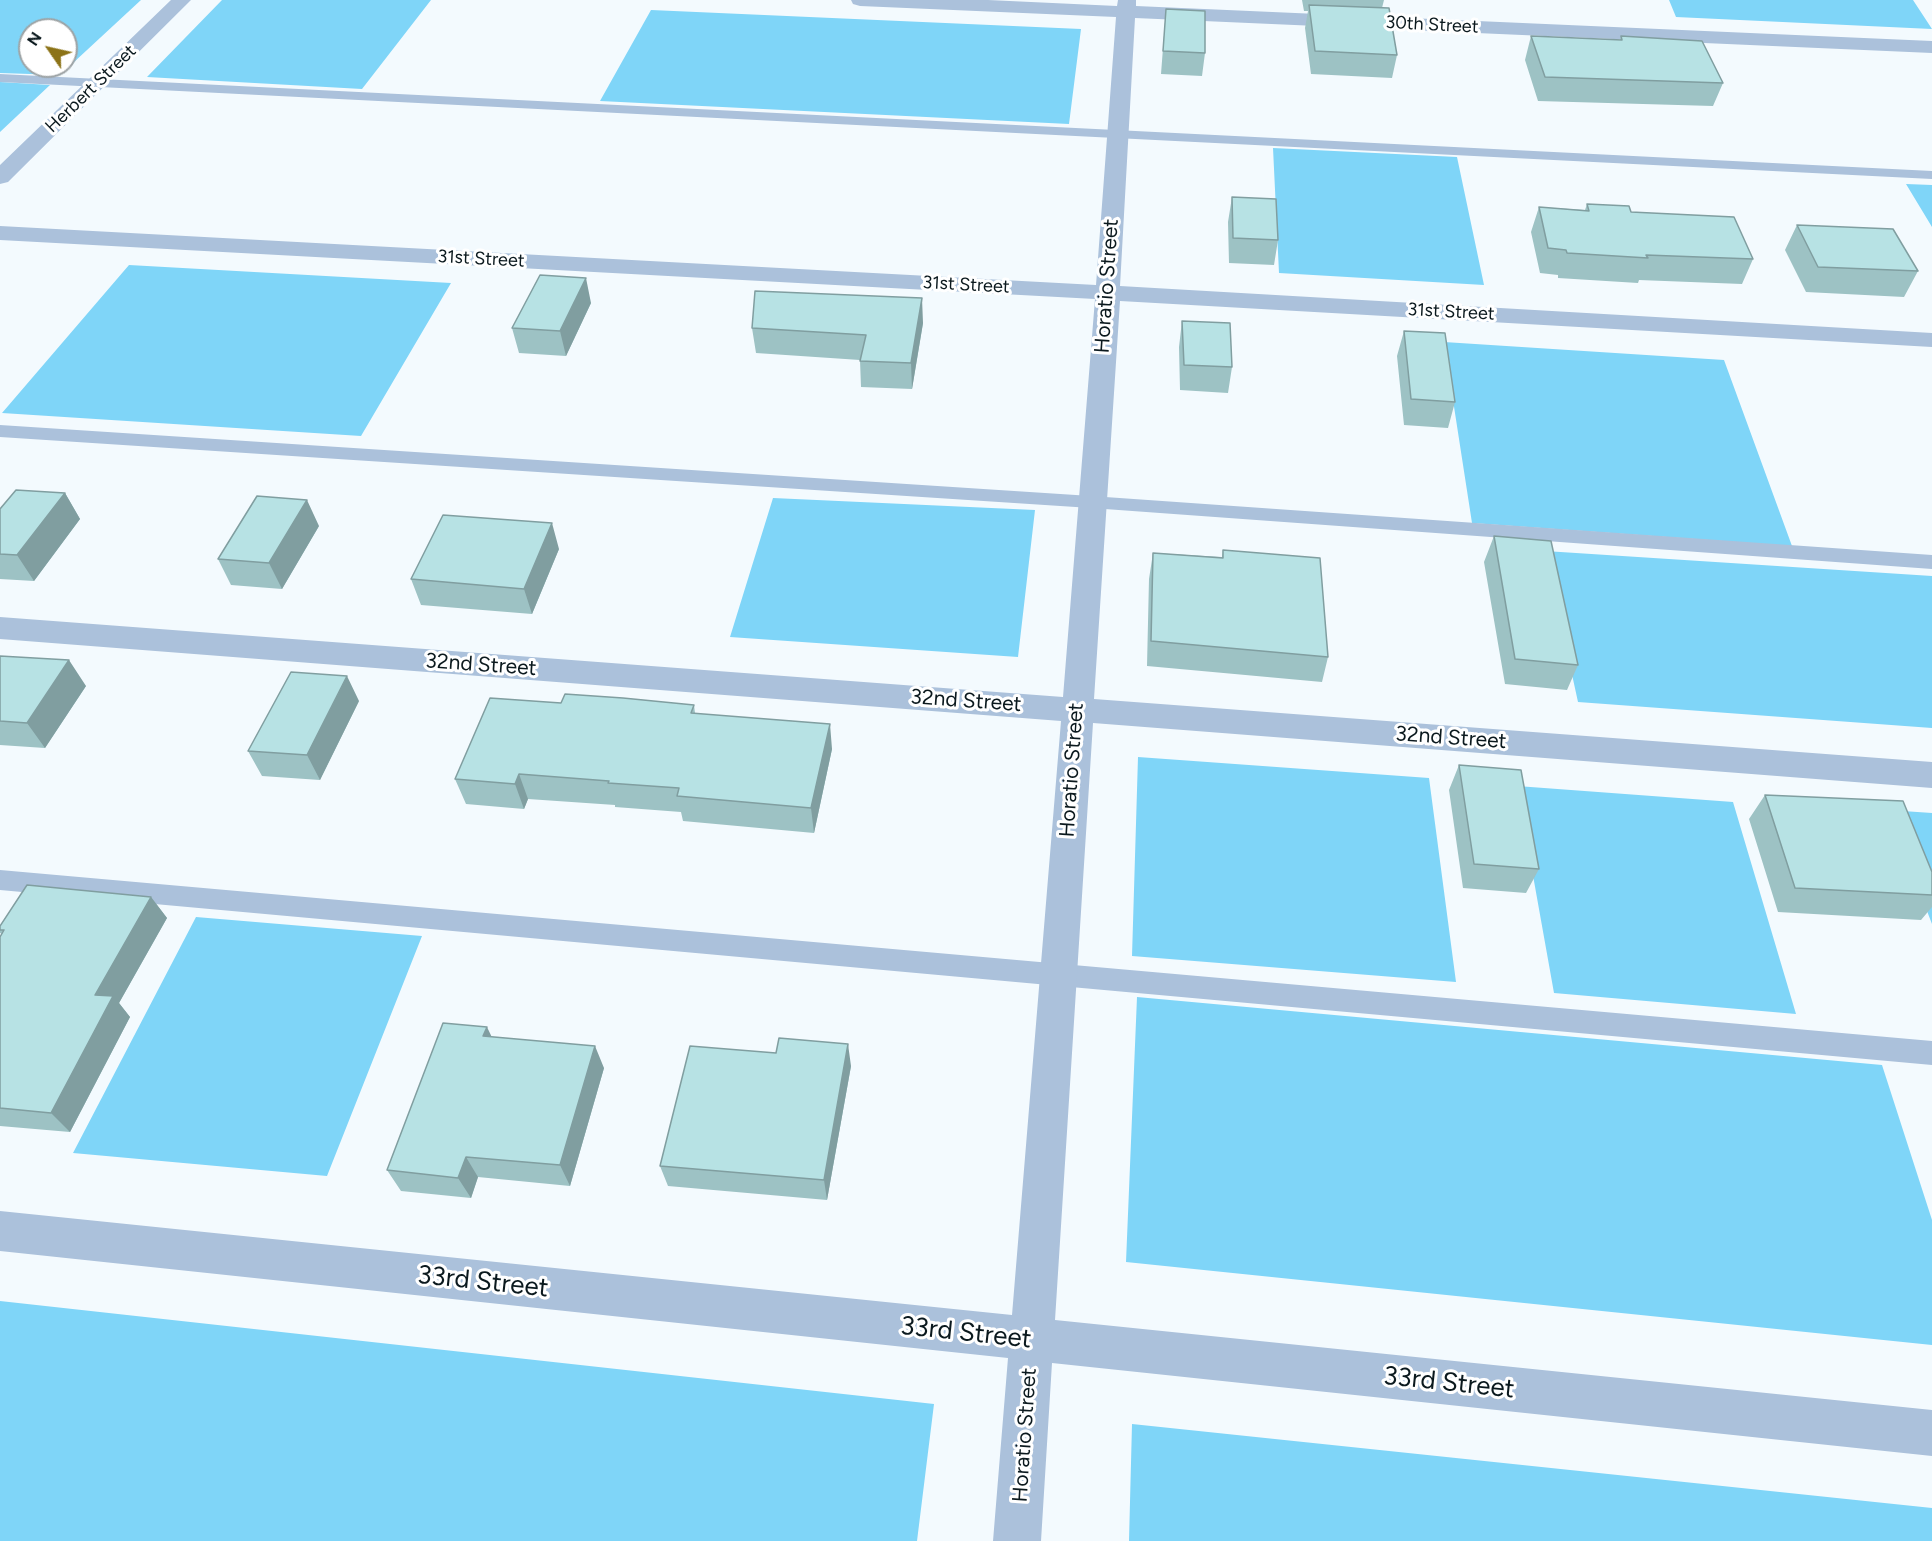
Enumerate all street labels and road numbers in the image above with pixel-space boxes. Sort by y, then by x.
street label: 30th Street [1385,12,1479,38]
street label: Herbert Street [41,40,141,138]
street label: Horatio Street [1090,218,1124,354]
street label: 31st Street [437,246,525,272]
street label: 31st Street [922,272,1010,298]
street label: 31st Street [1407,299,1495,325]
street label: 32nd Street [425,649,537,681]
street label: 32nd Street [910,685,1022,717]
street label: Horatio Street [1055,702,1089,838]
street label: 32nd Street [1395,722,1507,754]
street label: 33rd Street [416,1260,550,1304]
street label: 33rd Street [899,1311,1033,1355]
street label: 33rd Street [1382,1361,1516,1405]
street label: Horatio Street [1008,1367,1042,1503]

